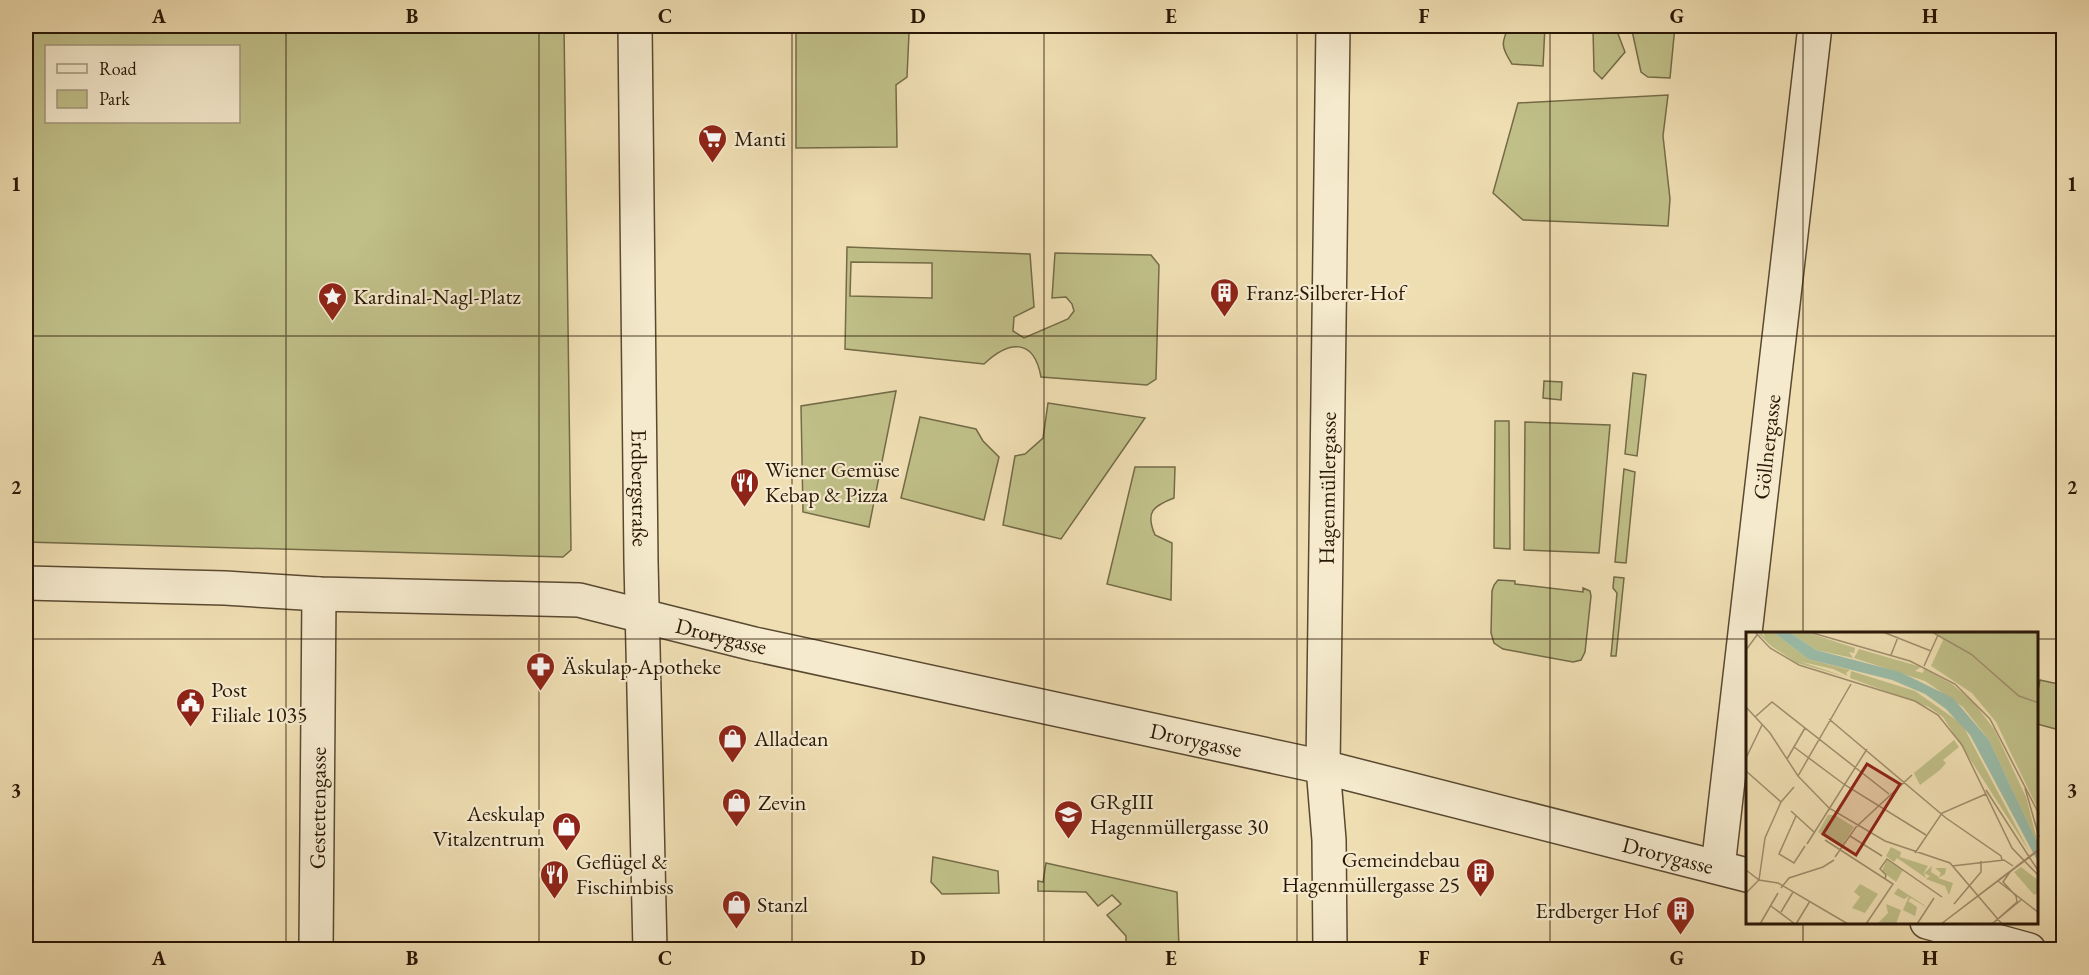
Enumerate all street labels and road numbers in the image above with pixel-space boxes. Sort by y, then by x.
street label: Göllnergasse [1746,392,1787,501]
street label: Hagenmüllergasse [1312,411,1343,565]
street label: Erdbergstraße [625,429,655,547]
street label: Drorygasse [672,611,770,661]
street label: Drorygasse [1147,716,1245,764]
street label: Gestettengasse [303,746,333,869]
street label: Drorygasse [1619,830,1717,881]

